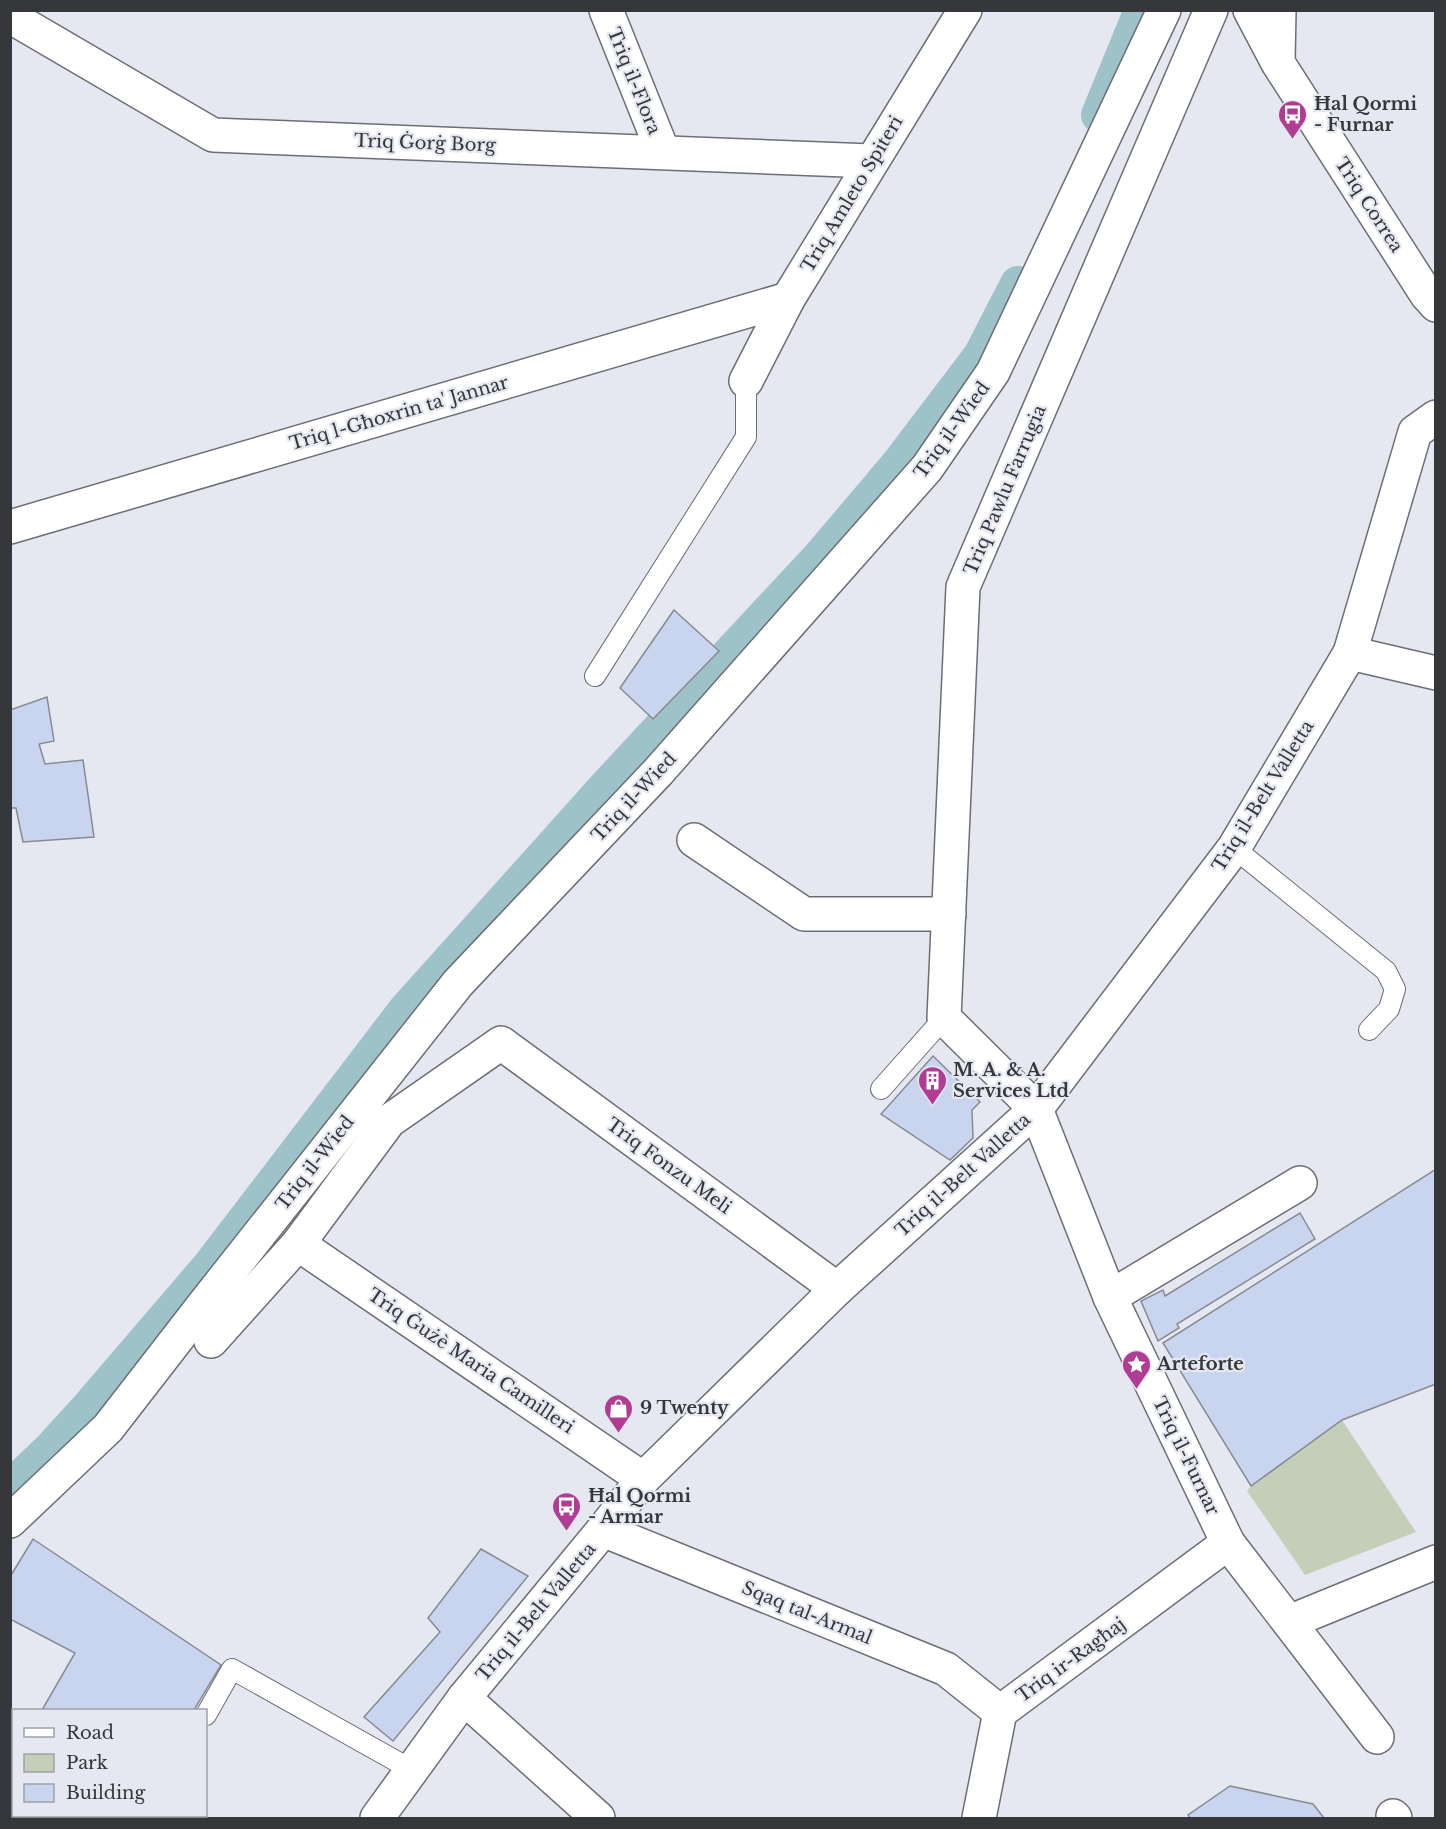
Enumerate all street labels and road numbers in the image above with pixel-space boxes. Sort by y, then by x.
street label: Triq il-Flora [603,24,665,138]
street label: Triq Amleto Spiteri [796,112,908,276]
street label: Triq Ġorġ Borg [354,129,496,156]
street label: Triq Correa [1330,154,1408,256]
street label: Triq l-Għoxrin ta' Jannar [287,371,511,455]
street label: Triq il-Wied [910,377,994,483]
street label: Triq Pawlu Farrugia [959,402,1051,578]
street label: Triq il-Belt Valletta [1208,716,1318,876]
street label: Triq il-Wied [587,748,681,846]
street label: Triq il-Belt Valletta [891,1109,1035,1241]
street label: Triq il-Wied [271,1111,359,1215]
street label: Triq Fonzu Meli [602,1113,736,1219]
street label: Triq Ġużè Maria Camilleri [364,1283,579,1438]
street label: Triq il-Furnar [1148,1393,1224,1519]
street label: Triq il-Belt Valletta [472,1538,600,1686]
street label: Sqaq tal-Armal [739,1577,875,1649]
street label: Triq ir-Ragħaj [1012,1613,1130,1707]

